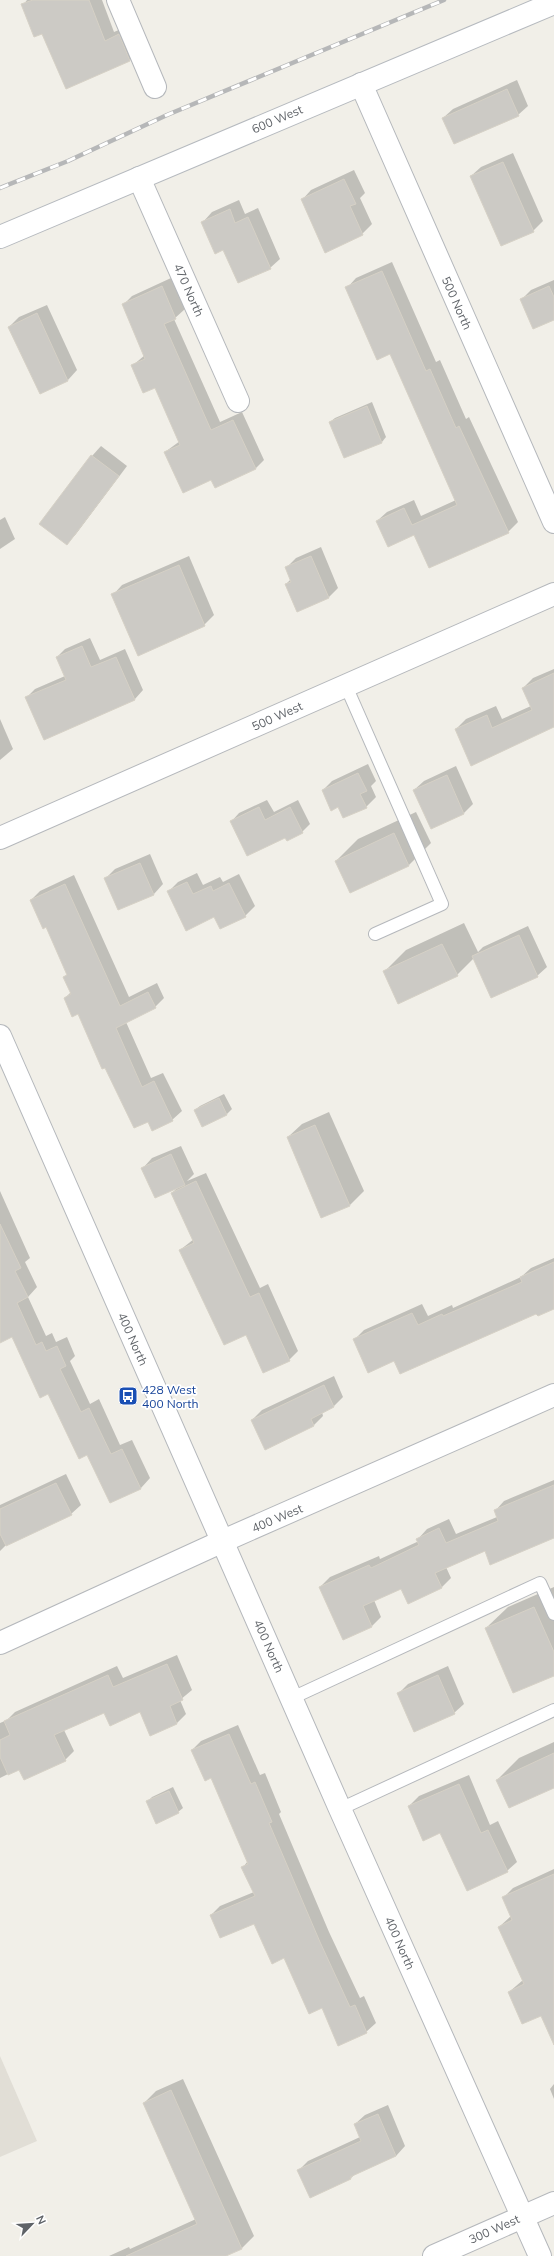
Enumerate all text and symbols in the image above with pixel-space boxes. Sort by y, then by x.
street label: 600 West [249,102,305,136]
street label: 470 North [171,261,207,319]
street label: 500 North [439,274,475,332]
street label: 500 West [249,698,305,734]
street label: 400 North [115,1310,151,1368]
place label: 428 West 400 North [142,1382,198,1411]
bus stop icon: 428 West 400 North [117,1385,139,1407]
street label: 400 West [249,1501,305,1535]
street label: 400 North [251,1617,287,1675]
street label: 400 North [382,1914,418,1972]
north arrow [12,2204,52,2244]
street label: 300 West [466,2211,522,2247]
text: N [33,2213,49,2226]

